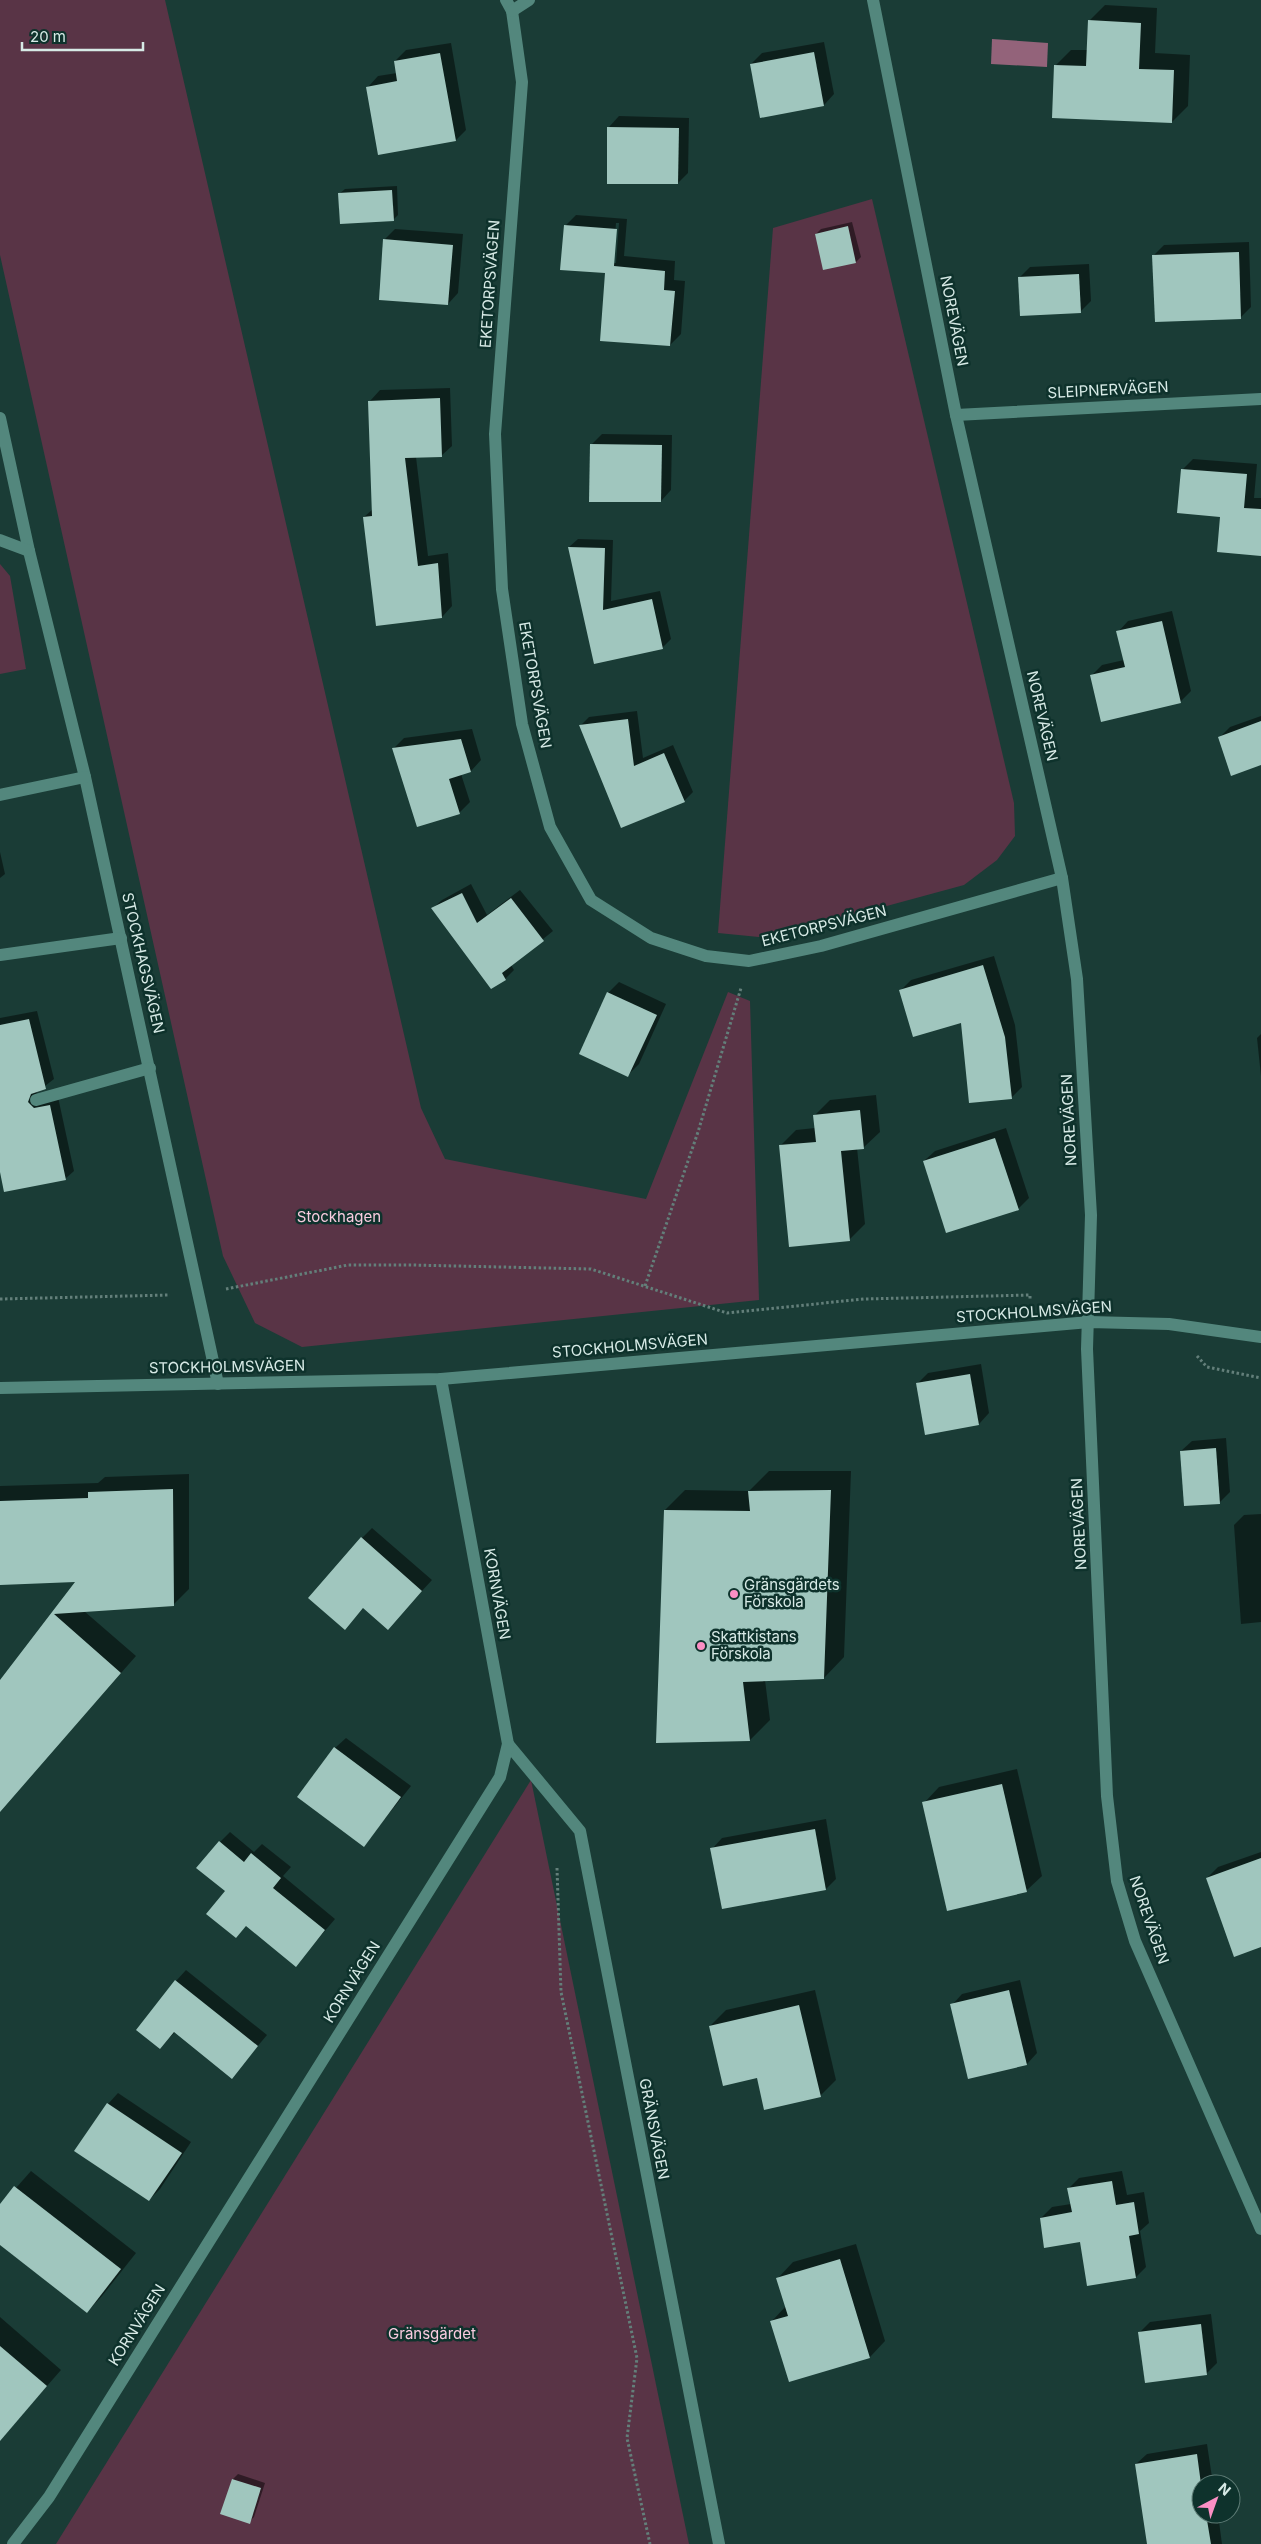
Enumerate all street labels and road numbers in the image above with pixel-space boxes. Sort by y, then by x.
street label: EKETORPSVÄGEN [476,219,503,349]
street label: NOREVÄGEN [936,274,973,368]
street label: SLEIPNERVÄGEN [1047,377,1169,402]
street label: EKETORPSVÄGEN [515,620,556,750]
street label: NOREVÄGEN [1023,669,1062,763]
street label: STOCKHAGSVÄGEN [118,891,169,1035]
street label: EKETORPSVÄGEN [759,901,888,950]
street label: NOREVÄGEN [1057,1074,1080,1167]
street label: STOCKHOLMSVÄGEN [955,1297,1113,1326]
street label: STOCKHOLMSVÄGEN [551,1329,709,1362]
street label: STOCKHOLMSVÄGEN [149,1356,305,1377]
street label: NOREVÄGEN [1067,1478,1090,1571]
street label: KORNVÄGEN [480,1547,515,1641]
street label: NOREVÄGEN [1125,1873,1173,1966]
street label: KORNVÄGEN [319,1937,384,2026]
street label: GRÄNSVÄGEN [635,2077,674,2181]
street label: KORNVÄGEN [104,2280,169,2369]

